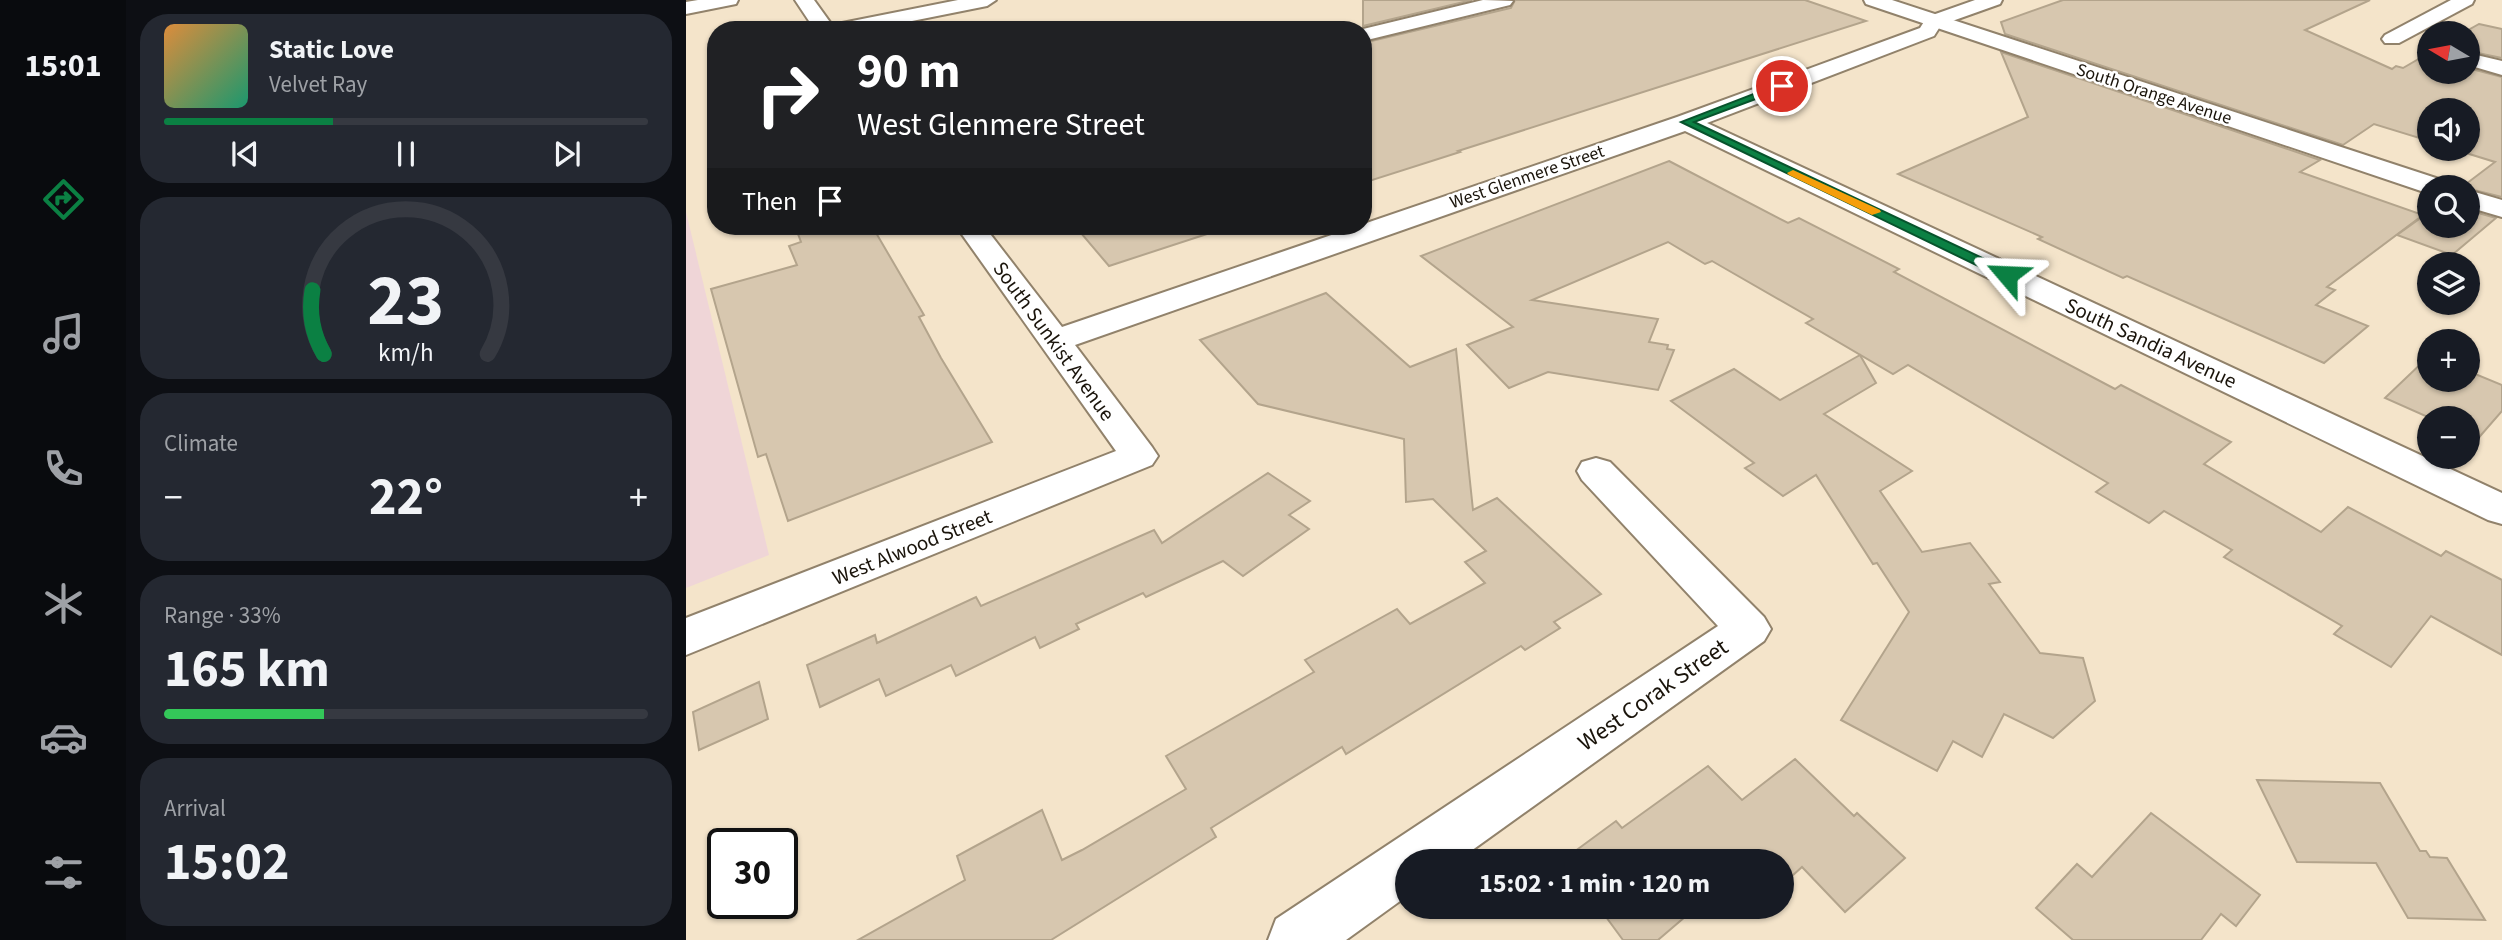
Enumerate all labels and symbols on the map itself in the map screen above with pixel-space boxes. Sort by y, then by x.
north arrow [2417,21,2480,84]
pin [1752,56,1812,116]
street label: South Orange Avenue [2073,57,2235,131]
street label: West Glenmere Street [1446,139,1608,215]
position arrow [1970,238,2044,312]
street label: South Sunkist Avenue [986,255,1122,427]
street label: South Sandia Avenue [2060,290,2242,396]
street label: West Alwood Street [828,501,996,593]
street label: West Corak Street [1571,630,1735,760]
speed limit sign: 30 [707,828,798,919]

